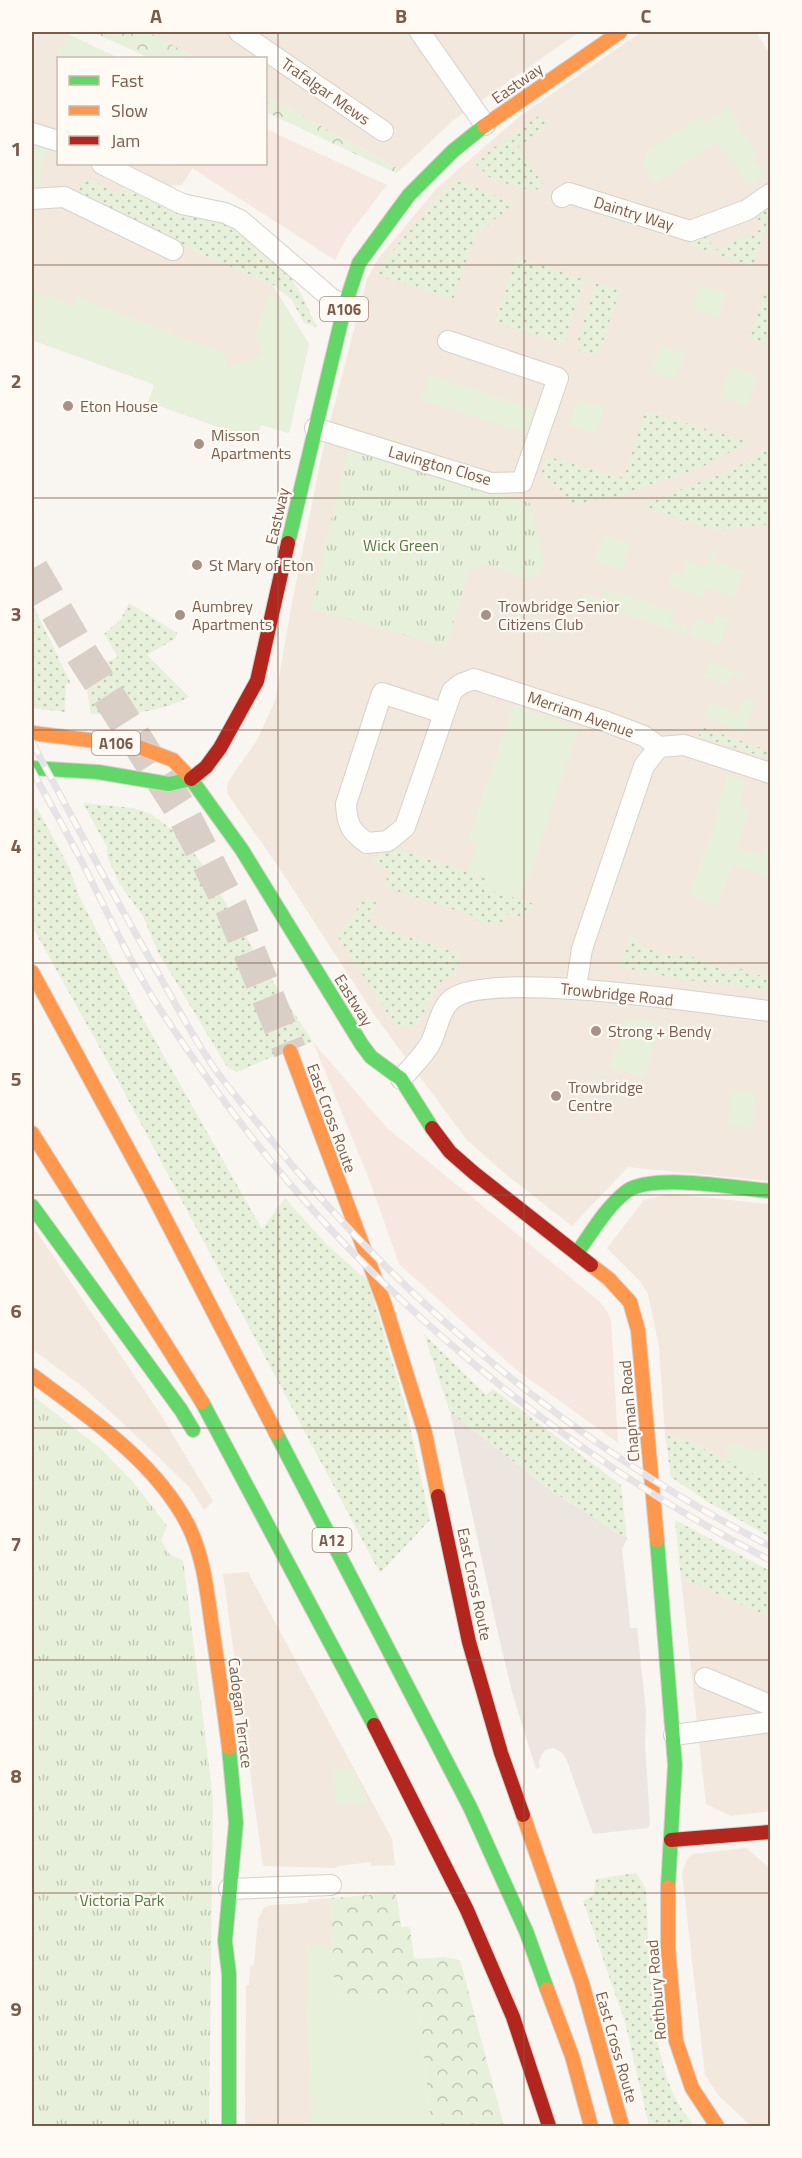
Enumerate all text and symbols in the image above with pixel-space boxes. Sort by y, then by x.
text: A [150,0,162,31]
text: B [395,0,407,31]
text: C [641,0,652,31]
street label: Trafalgar Mews [277,51,375,131]
street label: Eastway [486,56,548,109]
legend [57,57,267,165]
text: Fast [111,67,144,94]
text: Slow [111,97,148,124]
text: Jam [111,127,140,154]
text: 1 [10,133,22,164]
street label: Daintry Way [591,189,677,237]
road number: A106 [320,297,368,321]
text: 2 [10,365,22,396]
place label: Eton House [80,394,158,418]
marker: Eton House [61,399,75,413]
place label: Misson Apartments [211,423,291,465]
marker: Misson Apartments [192,437,206,451]
street label: Lavington Close [386,439,494,491]
street label: Eastway [259,485,295,547]
park label: Wick Green [363,533,439,557]
place label: St Mary of Eton [209,553,314,577]
marker: St Mary of Eton [190,558,204,572]
place label: Aumbrey Apartments [192,594,272,636]
place label: Trowbridge Senior Citizens Club [498,594,620,636]
text: 3 [10,598,22,629]
marker: Aumbrey Apartments [173,608,187,622]
marker: Trowbridge Senior Citizens Club [479,608,493,622]
street label: Merriam Avenue [525,685,637,743]
road number: A106 [92,731,140,755]
text: 4 [10,830,22,861]
street label: Eastway [329,969,380,1031]
street label: Trowbridge Road [559,976,675,1012]
place label: Strong + Bendy [608,1019,712,1043]
marker: Strong + Bendy [589,1024,603,1038]
street label: East Cross Route [301,1060,363,1176]
text: 5 [10,1063,22,1094]
place label: Trowbridge Centre [568,1075,643,1117]
marker: Trowbridge Centre [549,1089,563,1103]
text: 6 [10,1295,22,1326]
street label: Chapman Road [613,1359,645,1463]
street label: East Cross Route [451,1525,499,1643]
text: 7 [10,1528,22,1559]
road number: A12 [312,1528,352,1552]
street label: Cadogan Terrace [222,1656,260,1770]
text: 8 [10,1760,22,1791]
park label: Victoria Park [79,1888,165,1912]
street label: Rothbury Road [640,1939,672,2041]
street label: East Cross Route [590,1989,644,2105]
text: 9 [10,1993,22,2024]

